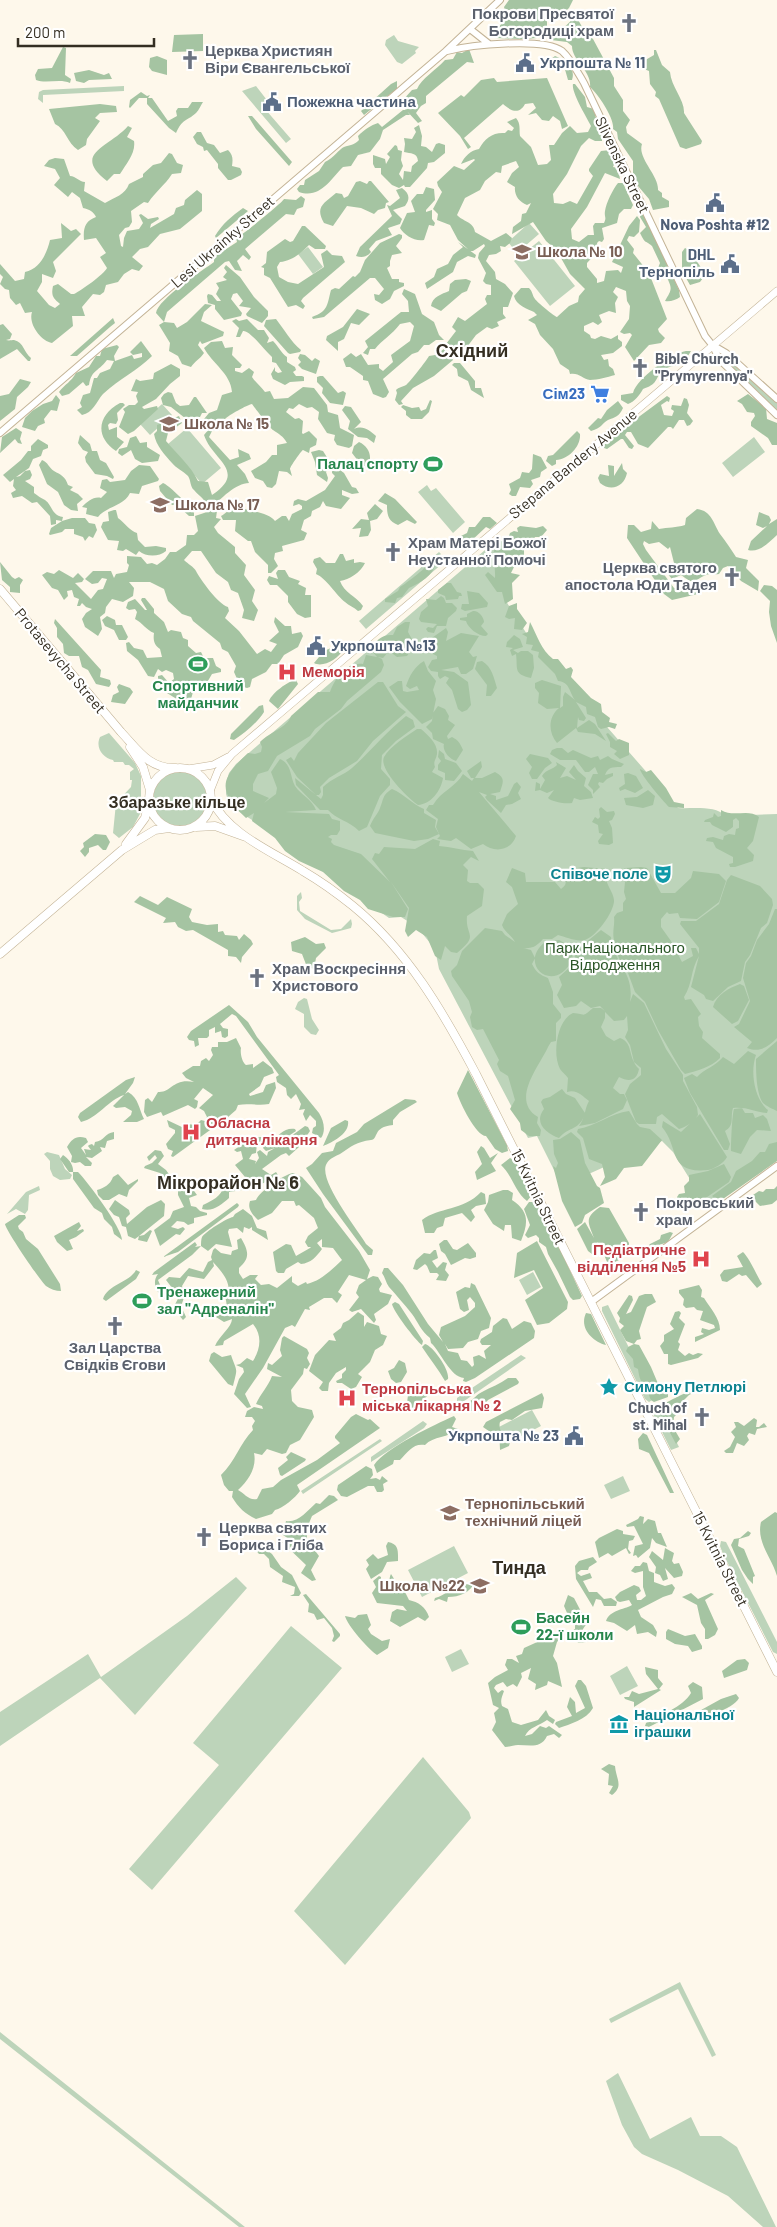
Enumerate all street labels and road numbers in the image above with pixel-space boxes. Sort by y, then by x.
street label: Slivenska Street [592,113,654,216]
street label: Lesi Ukrainky Street [167,191,278,291]
street label: Stepana Bandery Avenue [505,404,640,522]
street label: Protasevycha Street [12,604,110,717]
street label: 15 Kvitnia Street [508,1146,570,1248]
street label: 15 Kvitnia Street [689,1508,753,1609]

